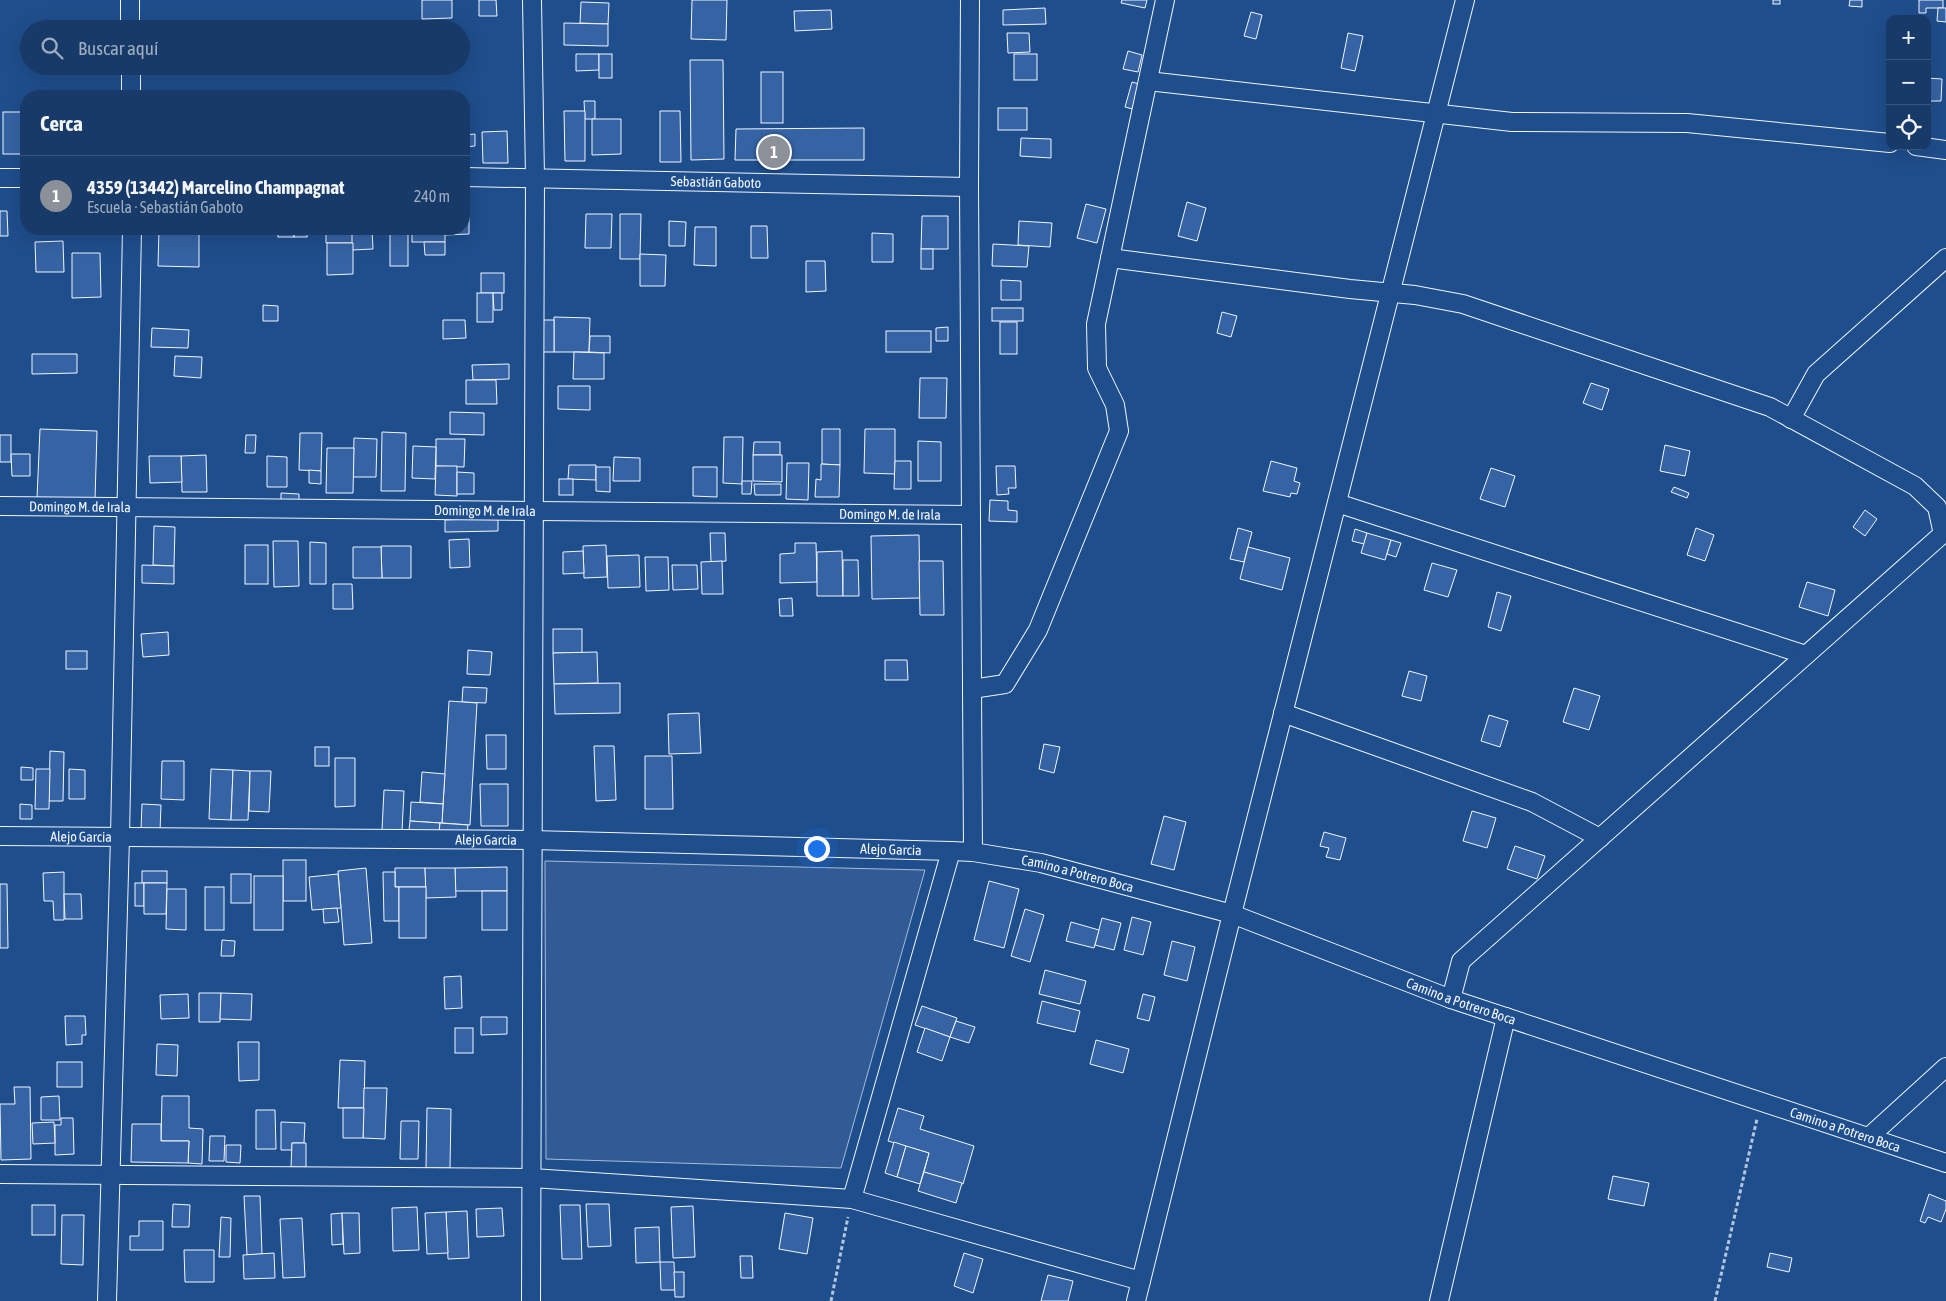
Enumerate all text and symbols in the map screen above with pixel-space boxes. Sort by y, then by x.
map controls [1886,15,1931,150]
button: + [1886,15,1931,60]
search box [20,20,470,75]
icon: search [38,34,66,62]
text: Buscar aquí [78,37,158,59]
button: − [1886,60,1931,105]
button: locate [1886,105,1931,150]
text: Cerca [40,111,83,135]
pin: 1 [758,133,790,171]
street label: Sebastián Gaboto [671,173,761,191]
text: 4359 (13442) Marcelino Champagnat [87,176,345,198]
text: 1 [52,187,60,205]
text: 240 m [414,187,450,205]
text: Escuela · Sebastián Gaboto [87,198,243,216]
street label: Domingo M. de Irala [29,498,131,515]
street label: Domingo M. de Irala [434,502,536,519]
street label: Domingo M. de Irala [839,506,941,523]
street label: Alejo Garcia [50,828,112,845]
street label: Alejo Garcia [455,831,517,848]
your location [804,836,830,862]
street label: Alejo Garcia [860,841,922,858]
street label: Camino a Potrero Boca [1020,852,1135,895]
street label: Camino a Potrero Boca [1404,974,1518,1028]
street label: Camino a Potrero Boca [1788,1104,1903,1155]

